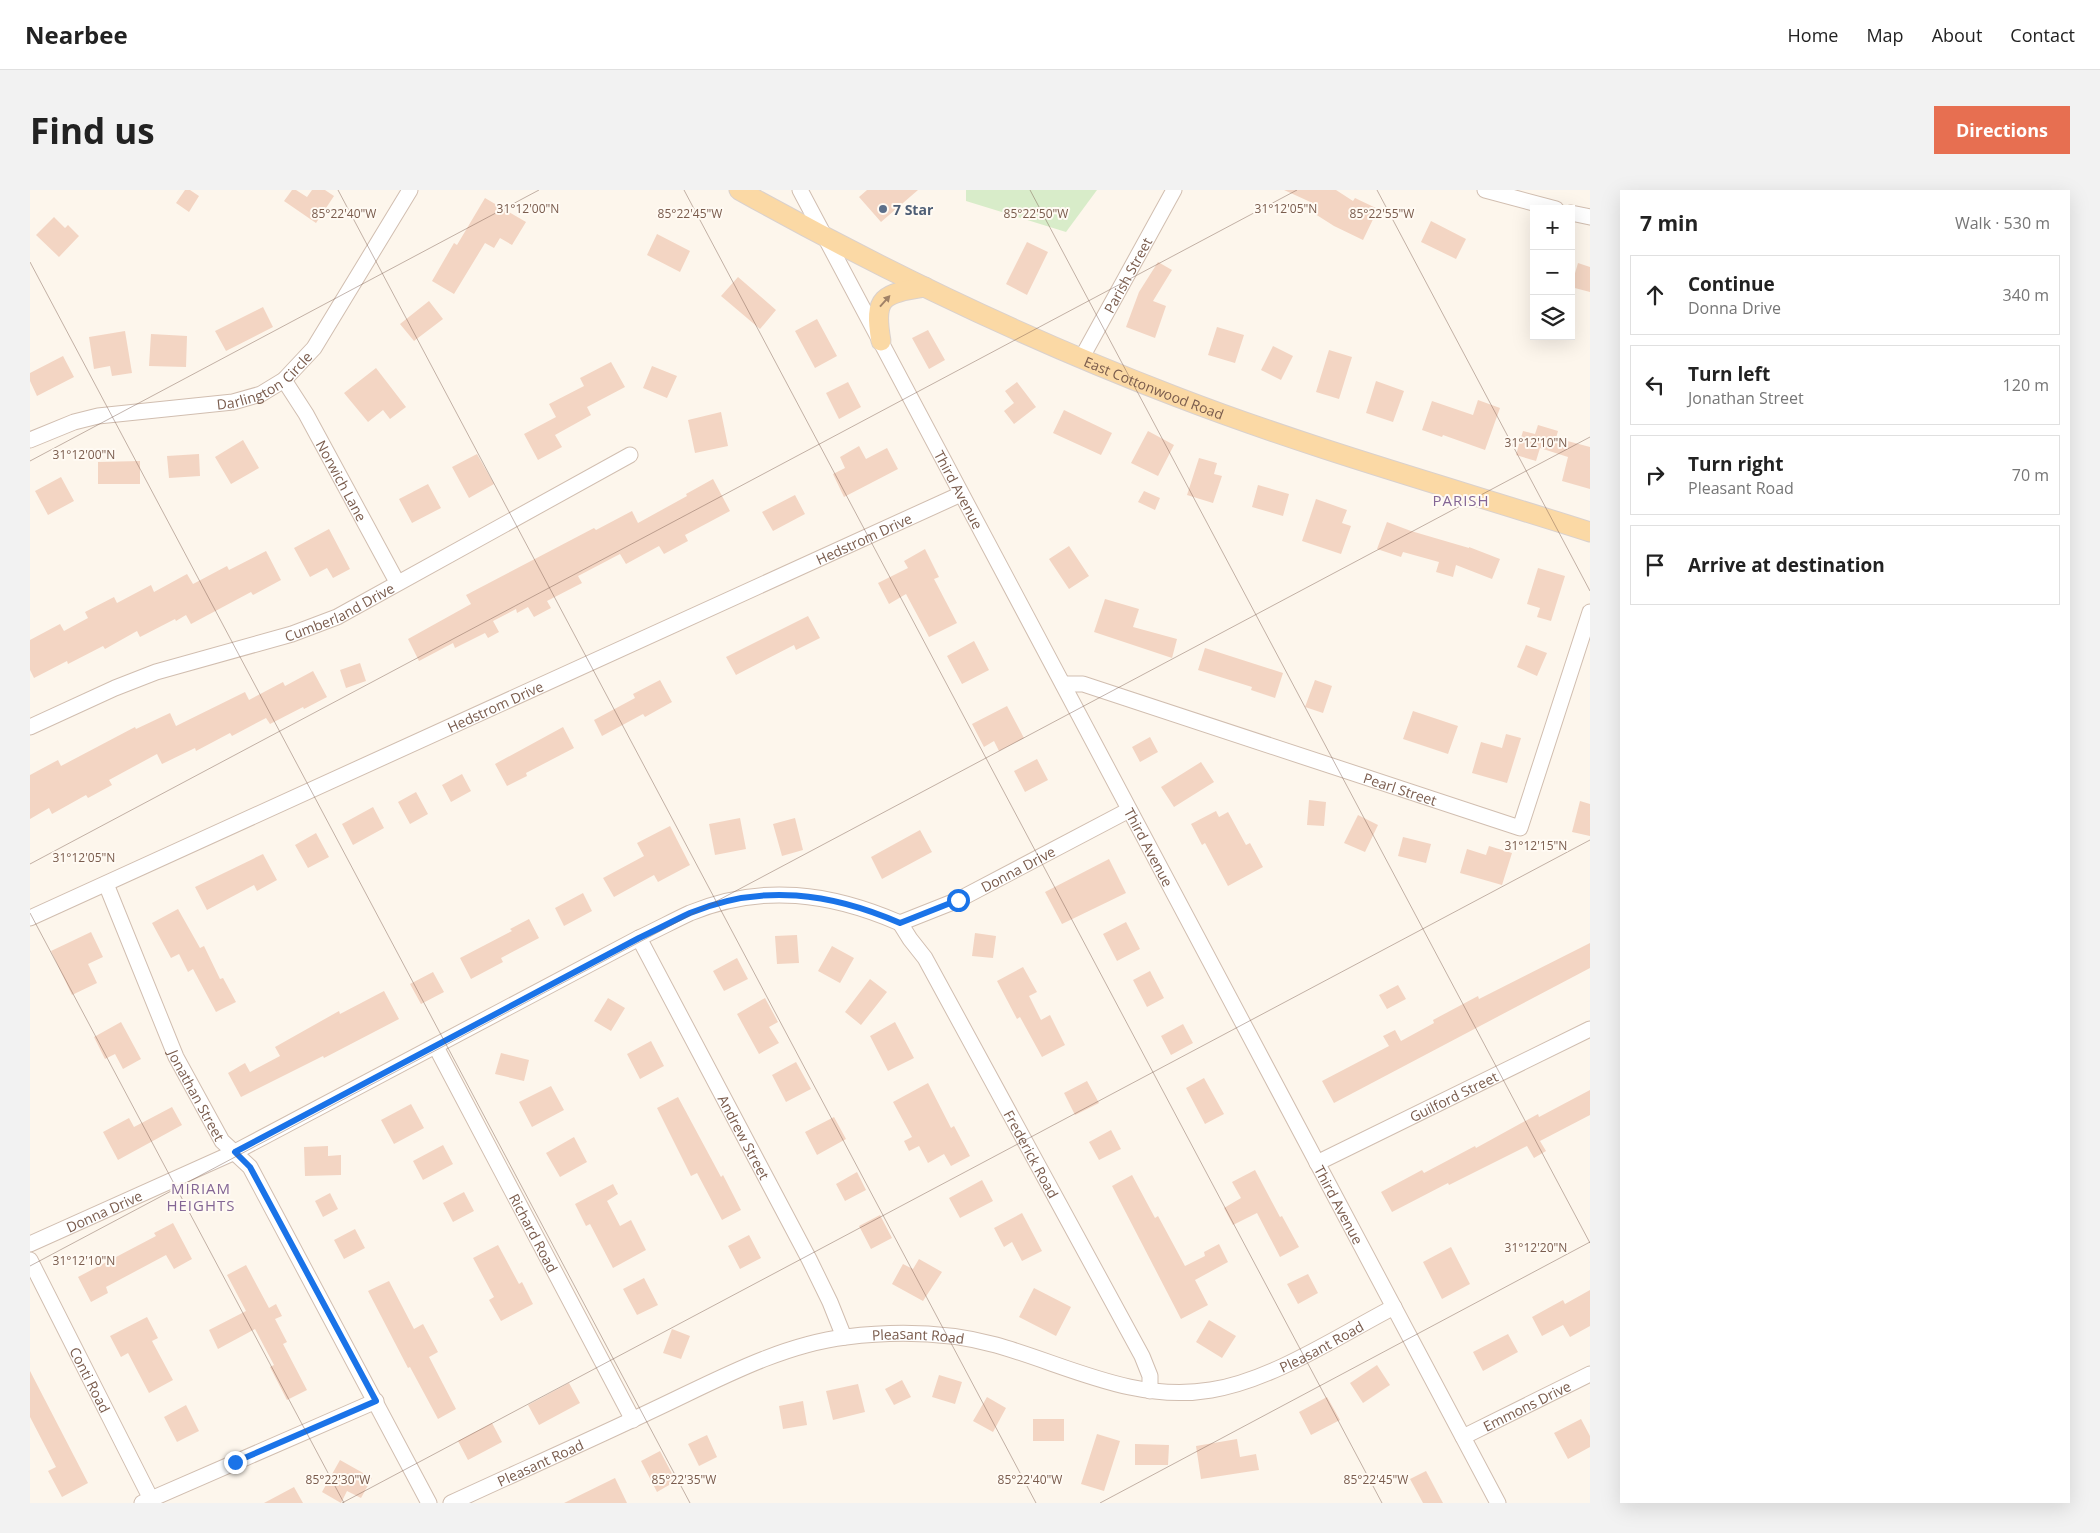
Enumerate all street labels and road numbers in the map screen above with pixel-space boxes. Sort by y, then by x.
street label: Parish Street [1099,234,1156,316]
street label: Darlington Circle [216,347,316,413]
street label: East Cottonwood Road [1081,351,1227,423]
street label: Norwich Lane [312,436,372,524]
street label: Third Avenue [930,447,988,532]
street label: Hedstrom Drive [813,508,915,568]
street label: Cumberland Drive [282,578,397,645]
street label: Hedstrom Drive [444,676,546,736]
street label: Pearl Street [1361,768,1439,809]
street label: Third Avenue [1121,804,1178,890]
street label: Donna Drive [977,841,1058,896]
street label: Jonathan Street [164,1045,230,1144]
street label: Guilford Street [1406,1066,1501,1126]
street label: Andrew Street [714,1091,775,1183]
street label: Frederick Road [1000,1106,1063,1201]
street label: Third Avenue [1311,1162,1368,1247]
street label: Donna Drive [63,1185,145,1236]
street label: Richard Road [505,1190,563,1275]
street label: Pleasant Road [1276,1316,1367,1376]
street label: Pleasant Road [871,1324,966,1348]
street label: Conti Road [66,1343,115,1416]
street label: Emmons Drive [1480,1376,1574,1435]
street label: Pleasant Road [494,1434,586,1490]

